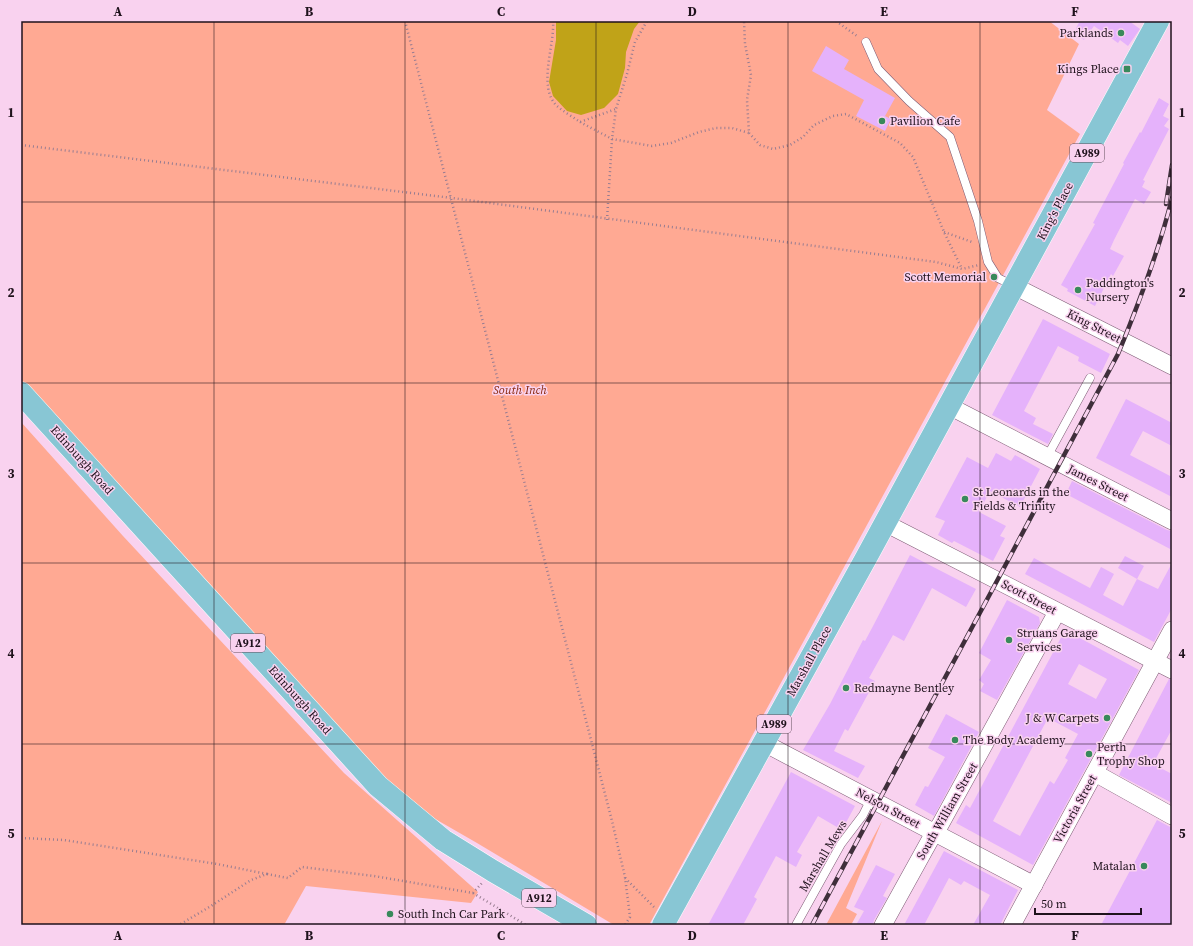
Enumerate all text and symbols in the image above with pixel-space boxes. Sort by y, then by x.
text: A [114,3,123,20]
text: B [305,3,314,20]
text: C [497,3,505,20]
text: D [687,3,697,20]
text: E [880,3,888,20]
text: F [1071,3,1079,20]
place label: Parklands [1060,25,1113,41]
marker: Parklands [1116,28,1126,38]
place label: Kings Place [1057,61,1119,77]
marker: Kings Place [1122,64,1132,74]
text: 1 [7,104,15,121]
text: 1 [1178,104,1186,121]
place label: Pavilion Cafe [890,113,960,129]
marker: Pavilion Cafe [877,116,887,126]
road number: A989 [1070,144,1104,162]
street label: King's Place [1033,179,1077,243]
place label: Scott Memorial [904,269,986,285]
marker: Scott Memorial [989,272,999,282]
place label: Paddington's Nursery [1086,275,1154,305]
text: 2 [7,284,15,301]
text: 2 [1178,284,1186,301]
marker: Paddington's Nursery [1073,285,1083,295]
street label: King Street [1064,306,1124,347]
park label: South Inch [493,382,547,398]
street label: Edinburgh Road [47,422,117,498]
street label: James Street [1064,460,1131,505]
text: 3 [7,465,15,482]
text: 3 [1178,465,1186,482]
place label: St Leonards in the Fields & Trinity [973,484,1070,514]
marker: St Leonards in the Fields & Trinity [960,494,970,504]
street label: Scott Street [999,576,1059,618]
street label: Marshall Place [783,623,835,699]
place label: Struans Garage Services [1017,625,1098,655]
road number: A912 [231,634,265,652]
marker: Struans Garage Services [1004,635,1014,645]
text: 4 [7,645,15,662]
text: 4 [1178,645,1186,662]
street label: Edinburgh Road [265,662,335,738]
place label: Redmayne Bentley [854,680,955,696]
marker: Redmayne Bentley [841,683,851,693]
place label: J & W Carpets [1025,710,1099,726]
marker: J & W Carpets [1102,713,1112,723]
road number: A989 [757,715,791,733]
place label: The Body Academy [963,732,1066,748]
marker: The Body Academy [950,735,960,745]
place label: Perth Trophy Shop [1097,739,1165,769]
marker: Perth Trophy Shop [1084,749,1094,759]
street label: South William Street [913,760,981,862]
street label: Victoria Street [1050,772,1101,846]
street label: Nelson Street [853,784,923,832]
street label: Marshall Mews [795,817,851,895]
text: 5 [7,825,15,842]
text: 5 [1178,825,1186,842]
place label: Matalan [1093,858,1136,874]
marker: Matalan [1139,861,1149,871]
road number: A912 [522,889,556,907]
scale bar [1035,890,1141,916]
text: 50 m [1041,896,1067,912]
place label: South Inch Car Park [398,906,506,922]
marker: South Inch Car Park [385,909,395,919]
text: A [114,927,123,944]
text: B [305,927,314,944]
text: C [497,927,505,944]
text: D [687,927,697,944]
text: E [880,927,888,944]
text: F [1071,927,1079,944]

